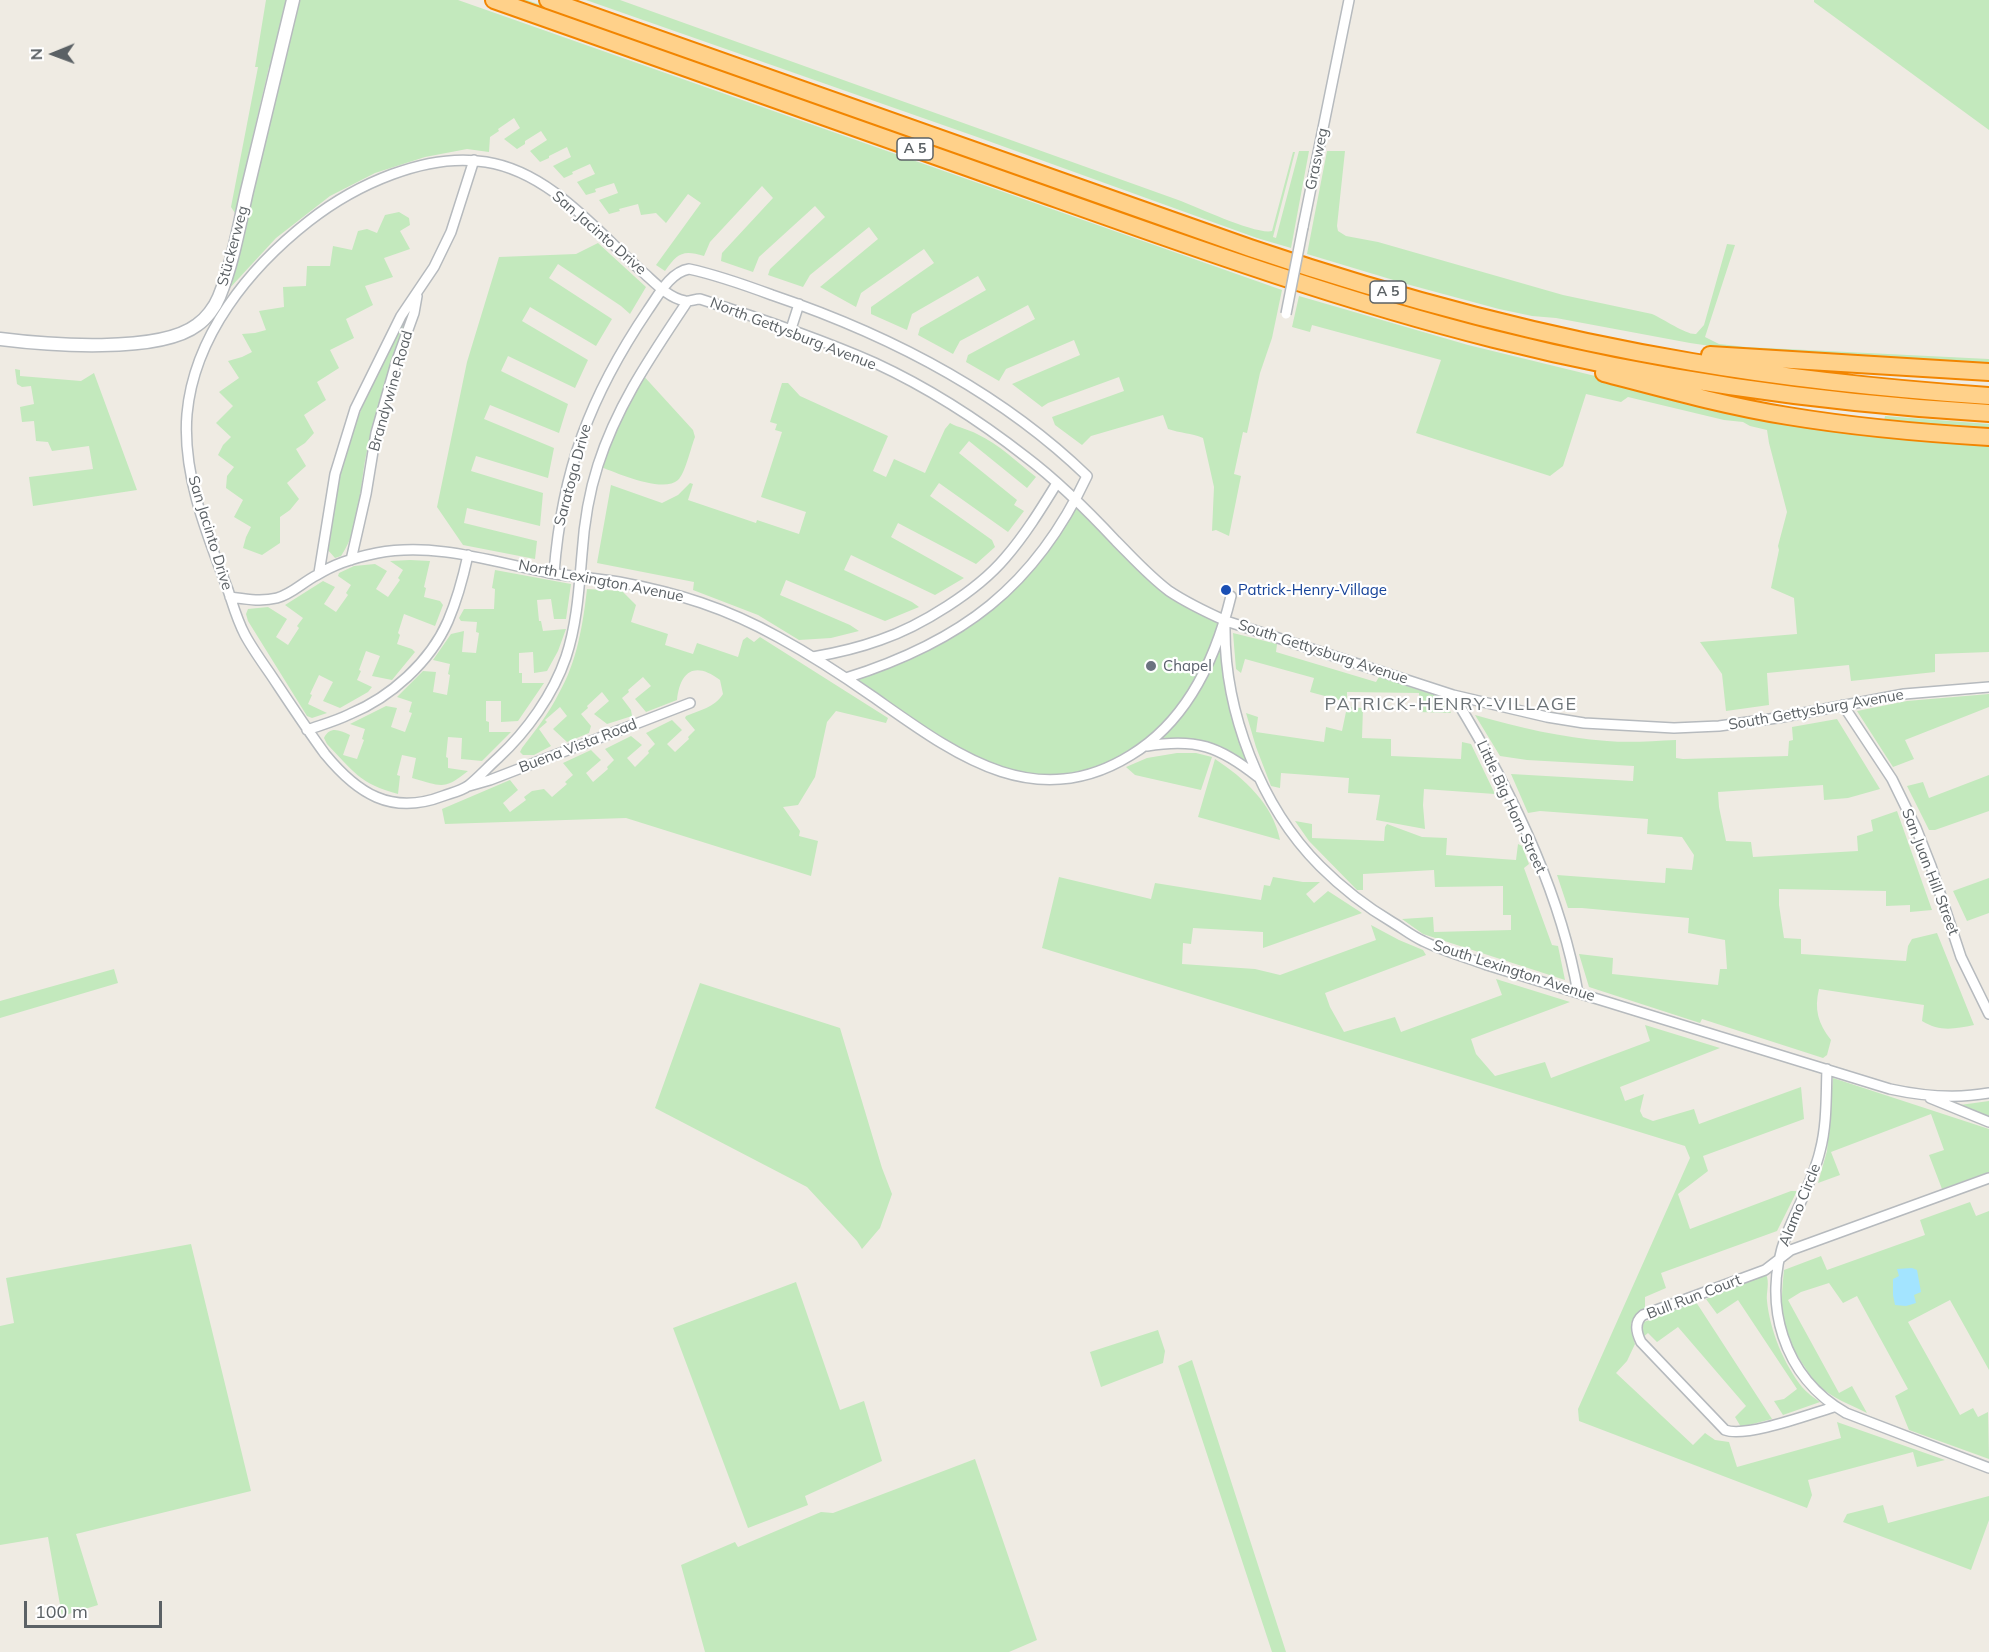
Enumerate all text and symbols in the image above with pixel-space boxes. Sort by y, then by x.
north arrow [24,24,84,84]
text: N [26,48,46,61]
street label: Grasweg [1302,126,1332,192]
road number: A 5 [897,138,933,160]
street label: San Jacinto Drive [548,187,650,279]
street label: Stückerweg [214,204,252,288]
road number: A 5 [1370,281,1406,303]
street label: North Gettysburg Avenue [707,294,879,374]
street label: Brandywine Road [365,329,417,453]
street label: Saratoga Drive [551,422,595,528]
street label: San Jacinto Drive [184,474,236,592]
street label: North Lexington Avenue [517,556,685,606]
place label: Patrick-Henry-Village [1238,581,1387,599]
marker: Patrick-Henry-Village [1219,583,1233,597]
street label: South Gettysburg Avenue [1236,616,1410,688]
place label: Chapel [1163,657,1212,675]
marker: Chapel [1144,659,1158,673]
street label: South Gettysburg Avenue [1727,686,1905,734]
district label: PATRICK-HENRY-VILLAGE [1325,694,1577,716]
street label: Buena Vista Road [516,715,640,777]
street label: Little Big Horn Street [1472,738,1550,876]
street label: San Juan Hill Street [1898,806,1962,938]
street label: South Lexington Avenue [1431,936,1597,1006]
street label: Alamo Circle [1775,1161,1825,1249]
street label: Bull Run Court [1644,1271,1744,1323]
scale bar [27,1589,165,1627]
text: 100 m [35,1600,88,1623]

